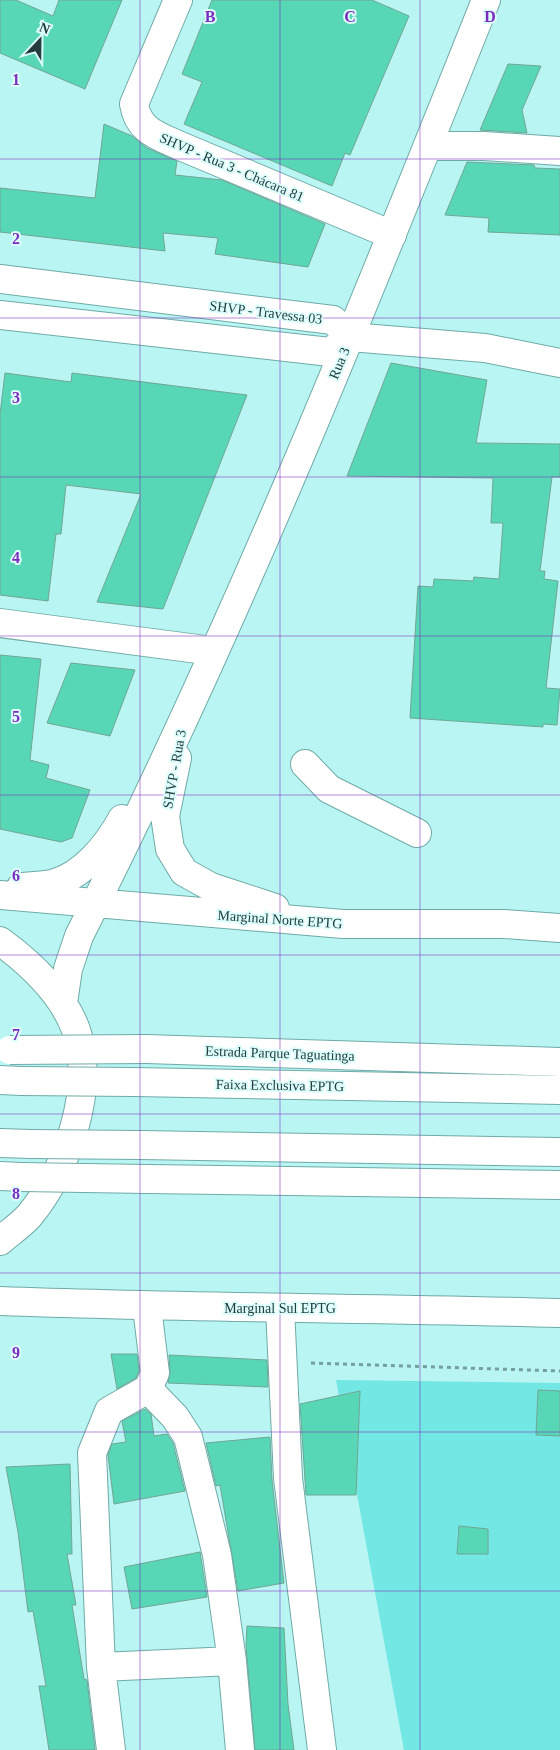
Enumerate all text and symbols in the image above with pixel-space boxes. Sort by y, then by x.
text: B [205,8,216,25]
text: C [344,8,356,25]
text: D [484,8,496,25]
north arrow [15,15,65,65]
text: N [37,20,52,37]
text: 1 [12,71,20,88]
street label: SHVP - Rua 3 - Chácara 81 [158,130,306,205]
text: 2 [12,230,20,247]
street label: SHVP - Travessa 03 [209,298,323,327]
street label: Rua 3 [326,345,353,381]
text: 3 [12,389,20,406]
text: 4 [12,549,20,566]
text: 5 [12,708,20,725]
street label: SHVP - Rua 3 [160,728,189,810]
text: 6 [12,867,20,884]
street label: Marginal Norte EPTG [217,908,343,931]
text: 7 [12,1026,20,1043]
street label: Estrada Parque Taguatinga [205,1043,356,1064]
street label: Faixa Exclusiva EPTG [216,1077,344,1094]
text: 8 [12,1185,20,1202]
street label: Marginal Sul EPTG [224,1301,336,1316]
text: 9 [12,1344,20,1361]

